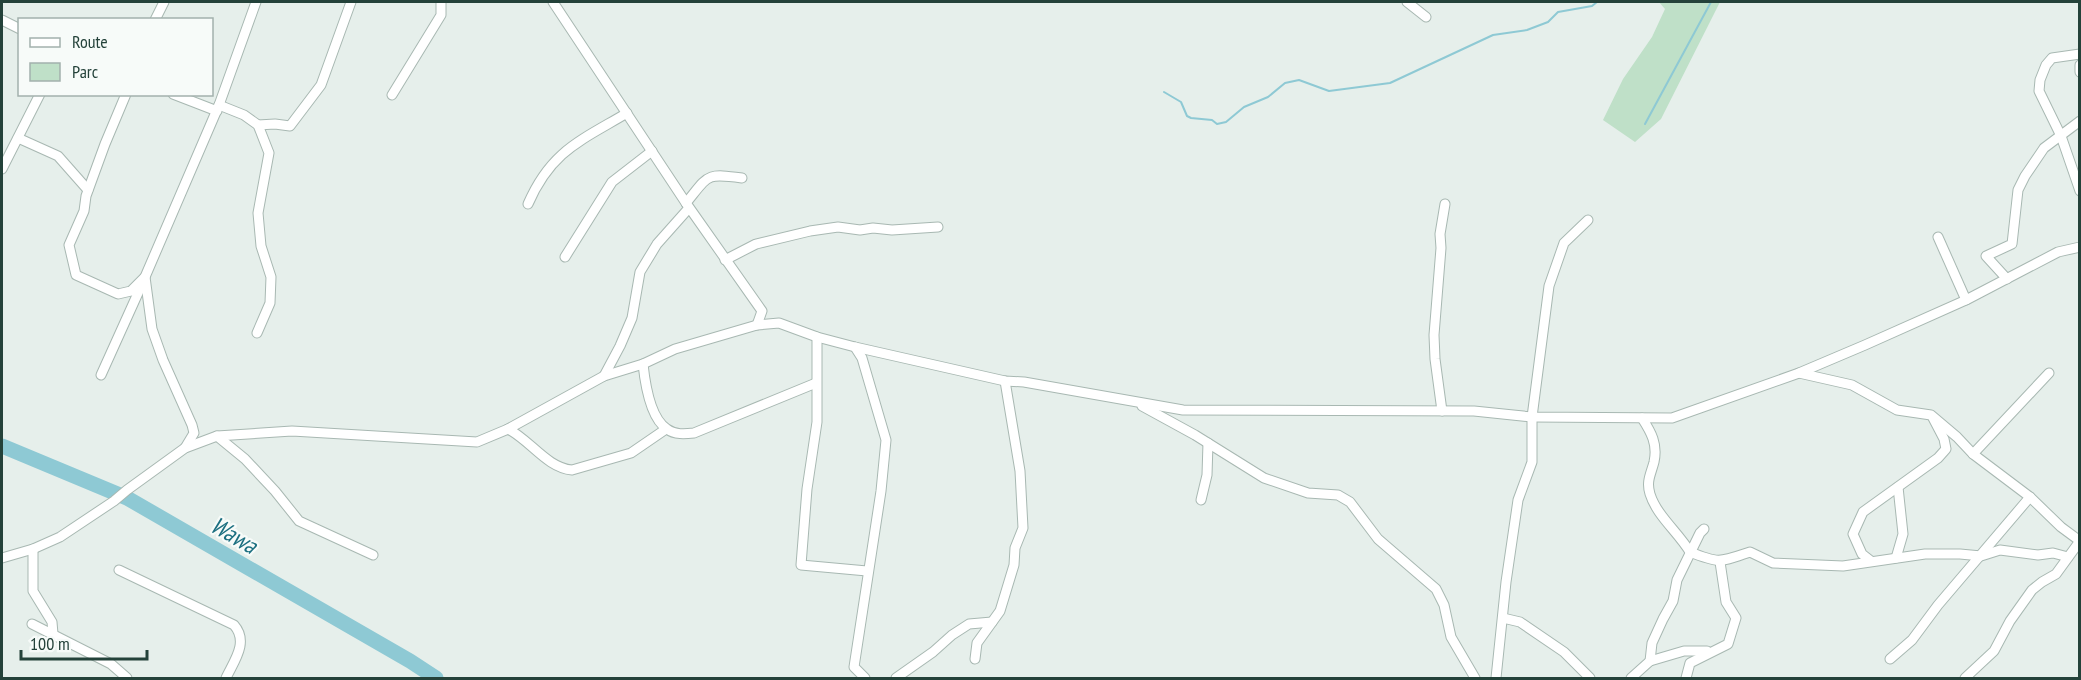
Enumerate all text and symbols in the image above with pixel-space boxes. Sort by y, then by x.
legend [18,18,213,96]
text: Route [72,30,108,53]
text: Parc [72,60,99,83]
water label: Wawa [205,509,264,561]
scale bar [21,623,147,661]
text: 100 m [30,632,70,655]

